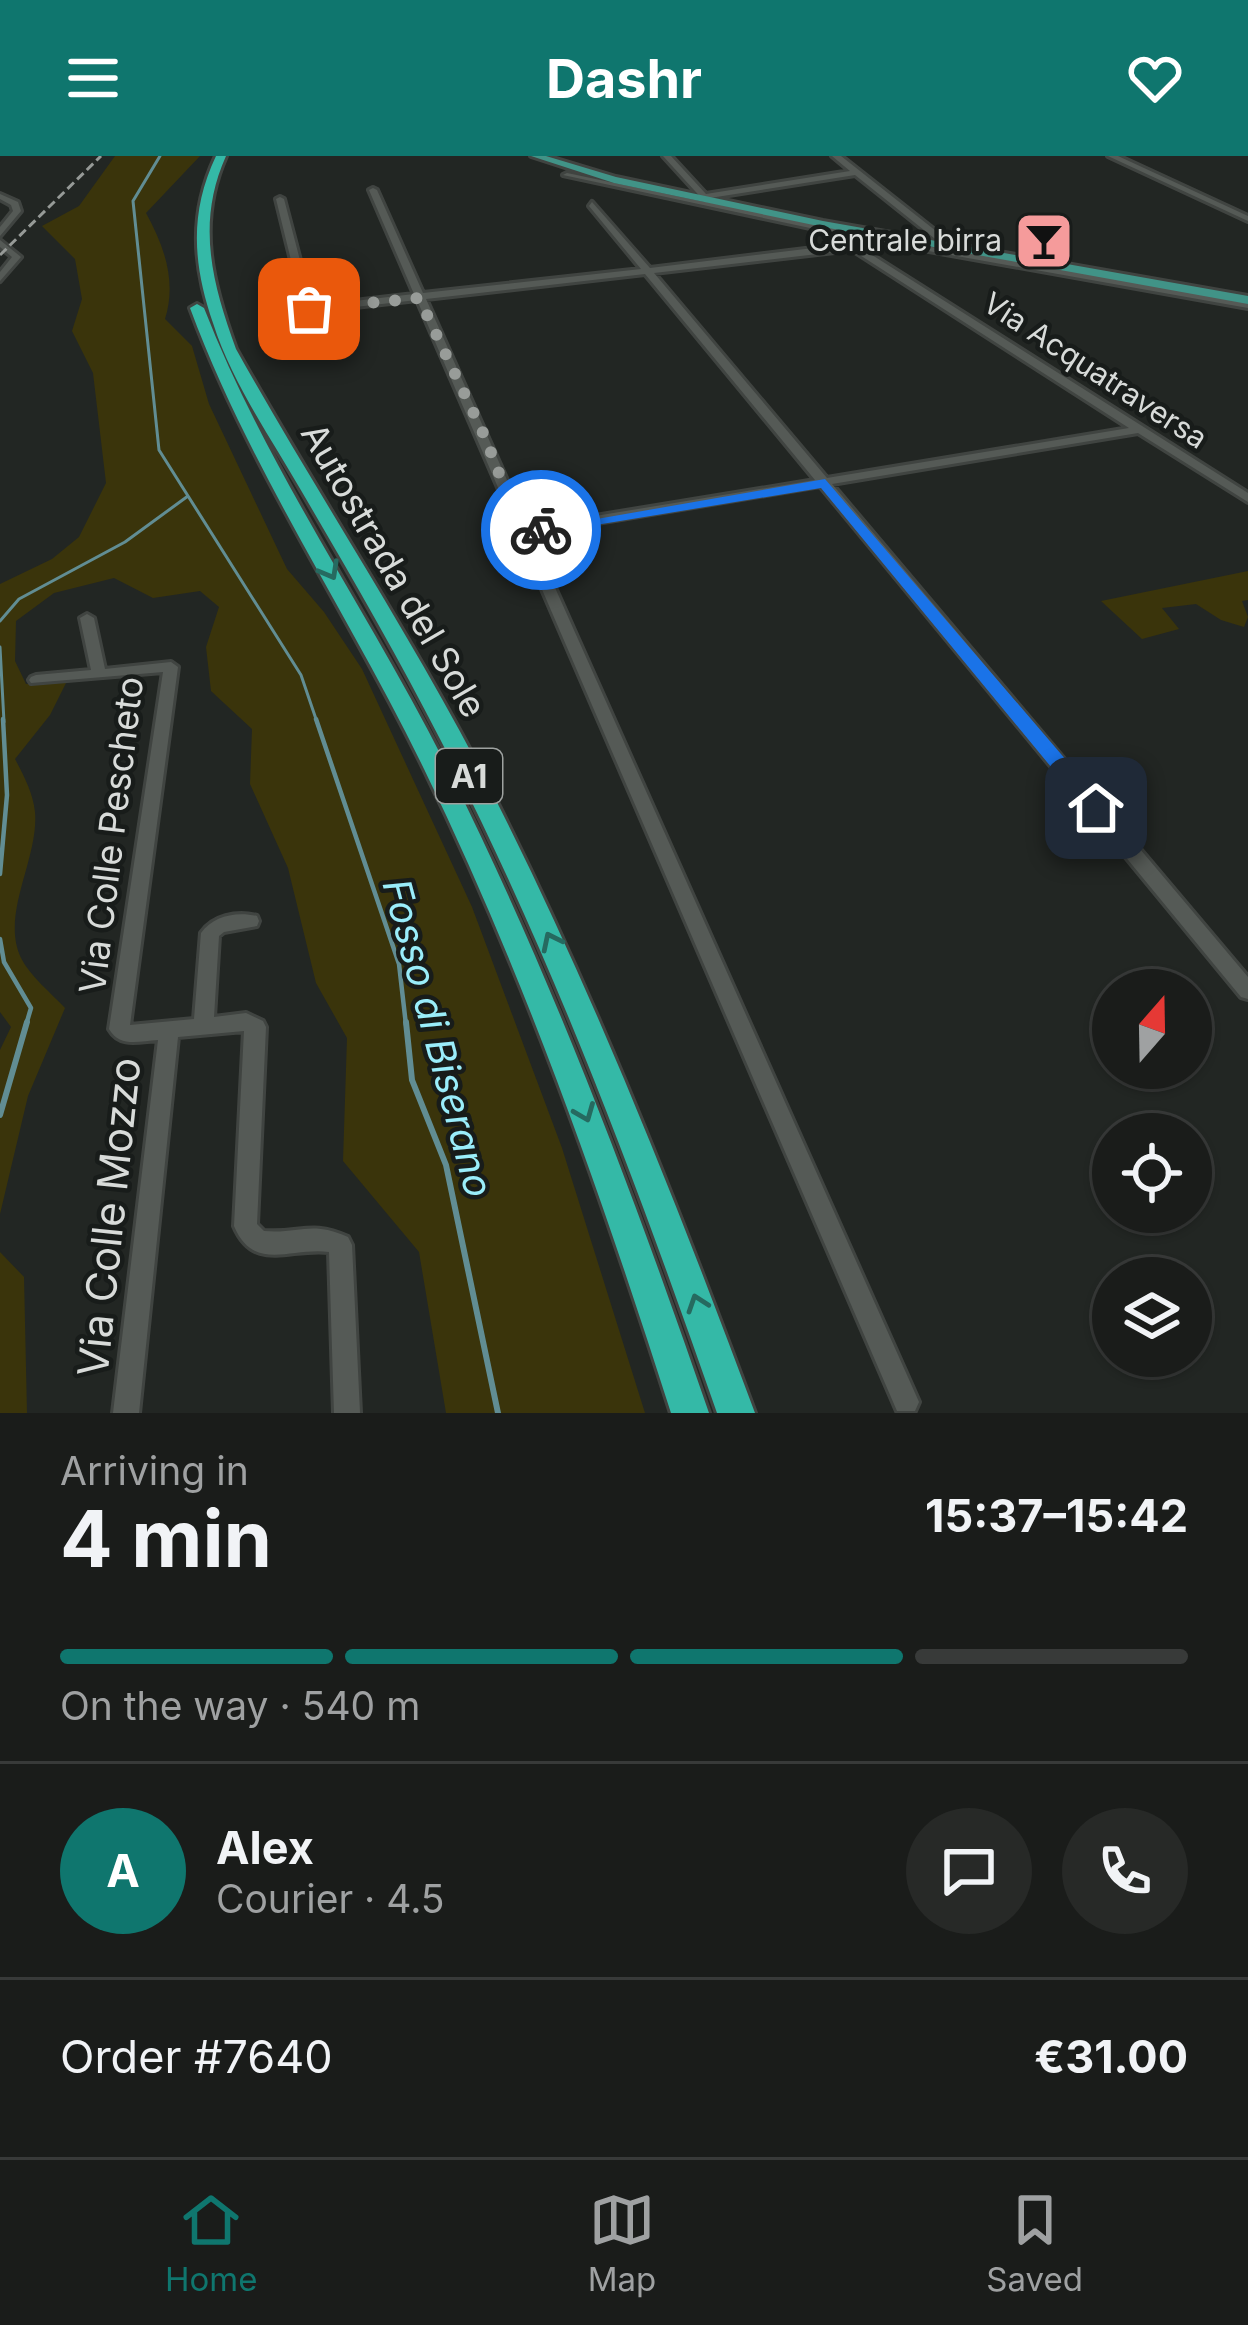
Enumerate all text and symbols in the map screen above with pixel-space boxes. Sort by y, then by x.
icon: menu [60,45,126,111]
icon: heart [1122,45,1188,111]
text: Dashr [546,46,702,111]
bar icon: Centrale birra [1013,210,1075,272]
place label: Centrale birra [808,222,1002,258]
pin [258,258,360,360]
icon: bag [276,276,342,342]
street label: Via Acquatraversa [977,284,1214,456]
street label: Autostrada del Sole [292,415,496,725]
courier [481,470,601,590]
icon: bike [508,497,574,563]
one-way arrow [316,558,339,579]
street label: Via Colle Pescheto [70,674,152,996]
road number: A1 [436,749,502,803]
pin [1045,757,1147,859]
icon: home [1063,775,1129,841]
water label: Fosso di Biserano [373,874,504,1202]
one-way arrow [542,932,565,953]
north arrow [1092,969,1212,1089]
map controls [1092,969,1212,1377]
street label: Via Colle Mozzo [66,1055,151,1379]
one-way arrow [571,1102,595,1123]
button: locate [1092,1113,1212,1233]
button: layers [1092,1257,1212,1377]
one-way arrow [687,1294,711,1315]
text: Arriving in [60,1447,249,1494]
text: 15:37–15:42 [925,1488,1188,1543]
text: 4 min [60,1491,272,1586]
text: On the way · 540 m [60,1682,420,1729]
button: chat [906,1808,1032,1934]
button: phone [1062,1808,1188,1934]
text: Alex [216,1820,314,1875]
text: A [106,1843,140,1898]
text: Courier · 4.5 [216,1875,445,1922]
text: Order #7640 [60,2029,333,2084]
text: €31.00 [1034,2029,1188,2084]
tab: Home [165,2187,258,2299]
tab: Map [588,2187,656,2299]
tab: Saved [986,2187,1083,2299]

